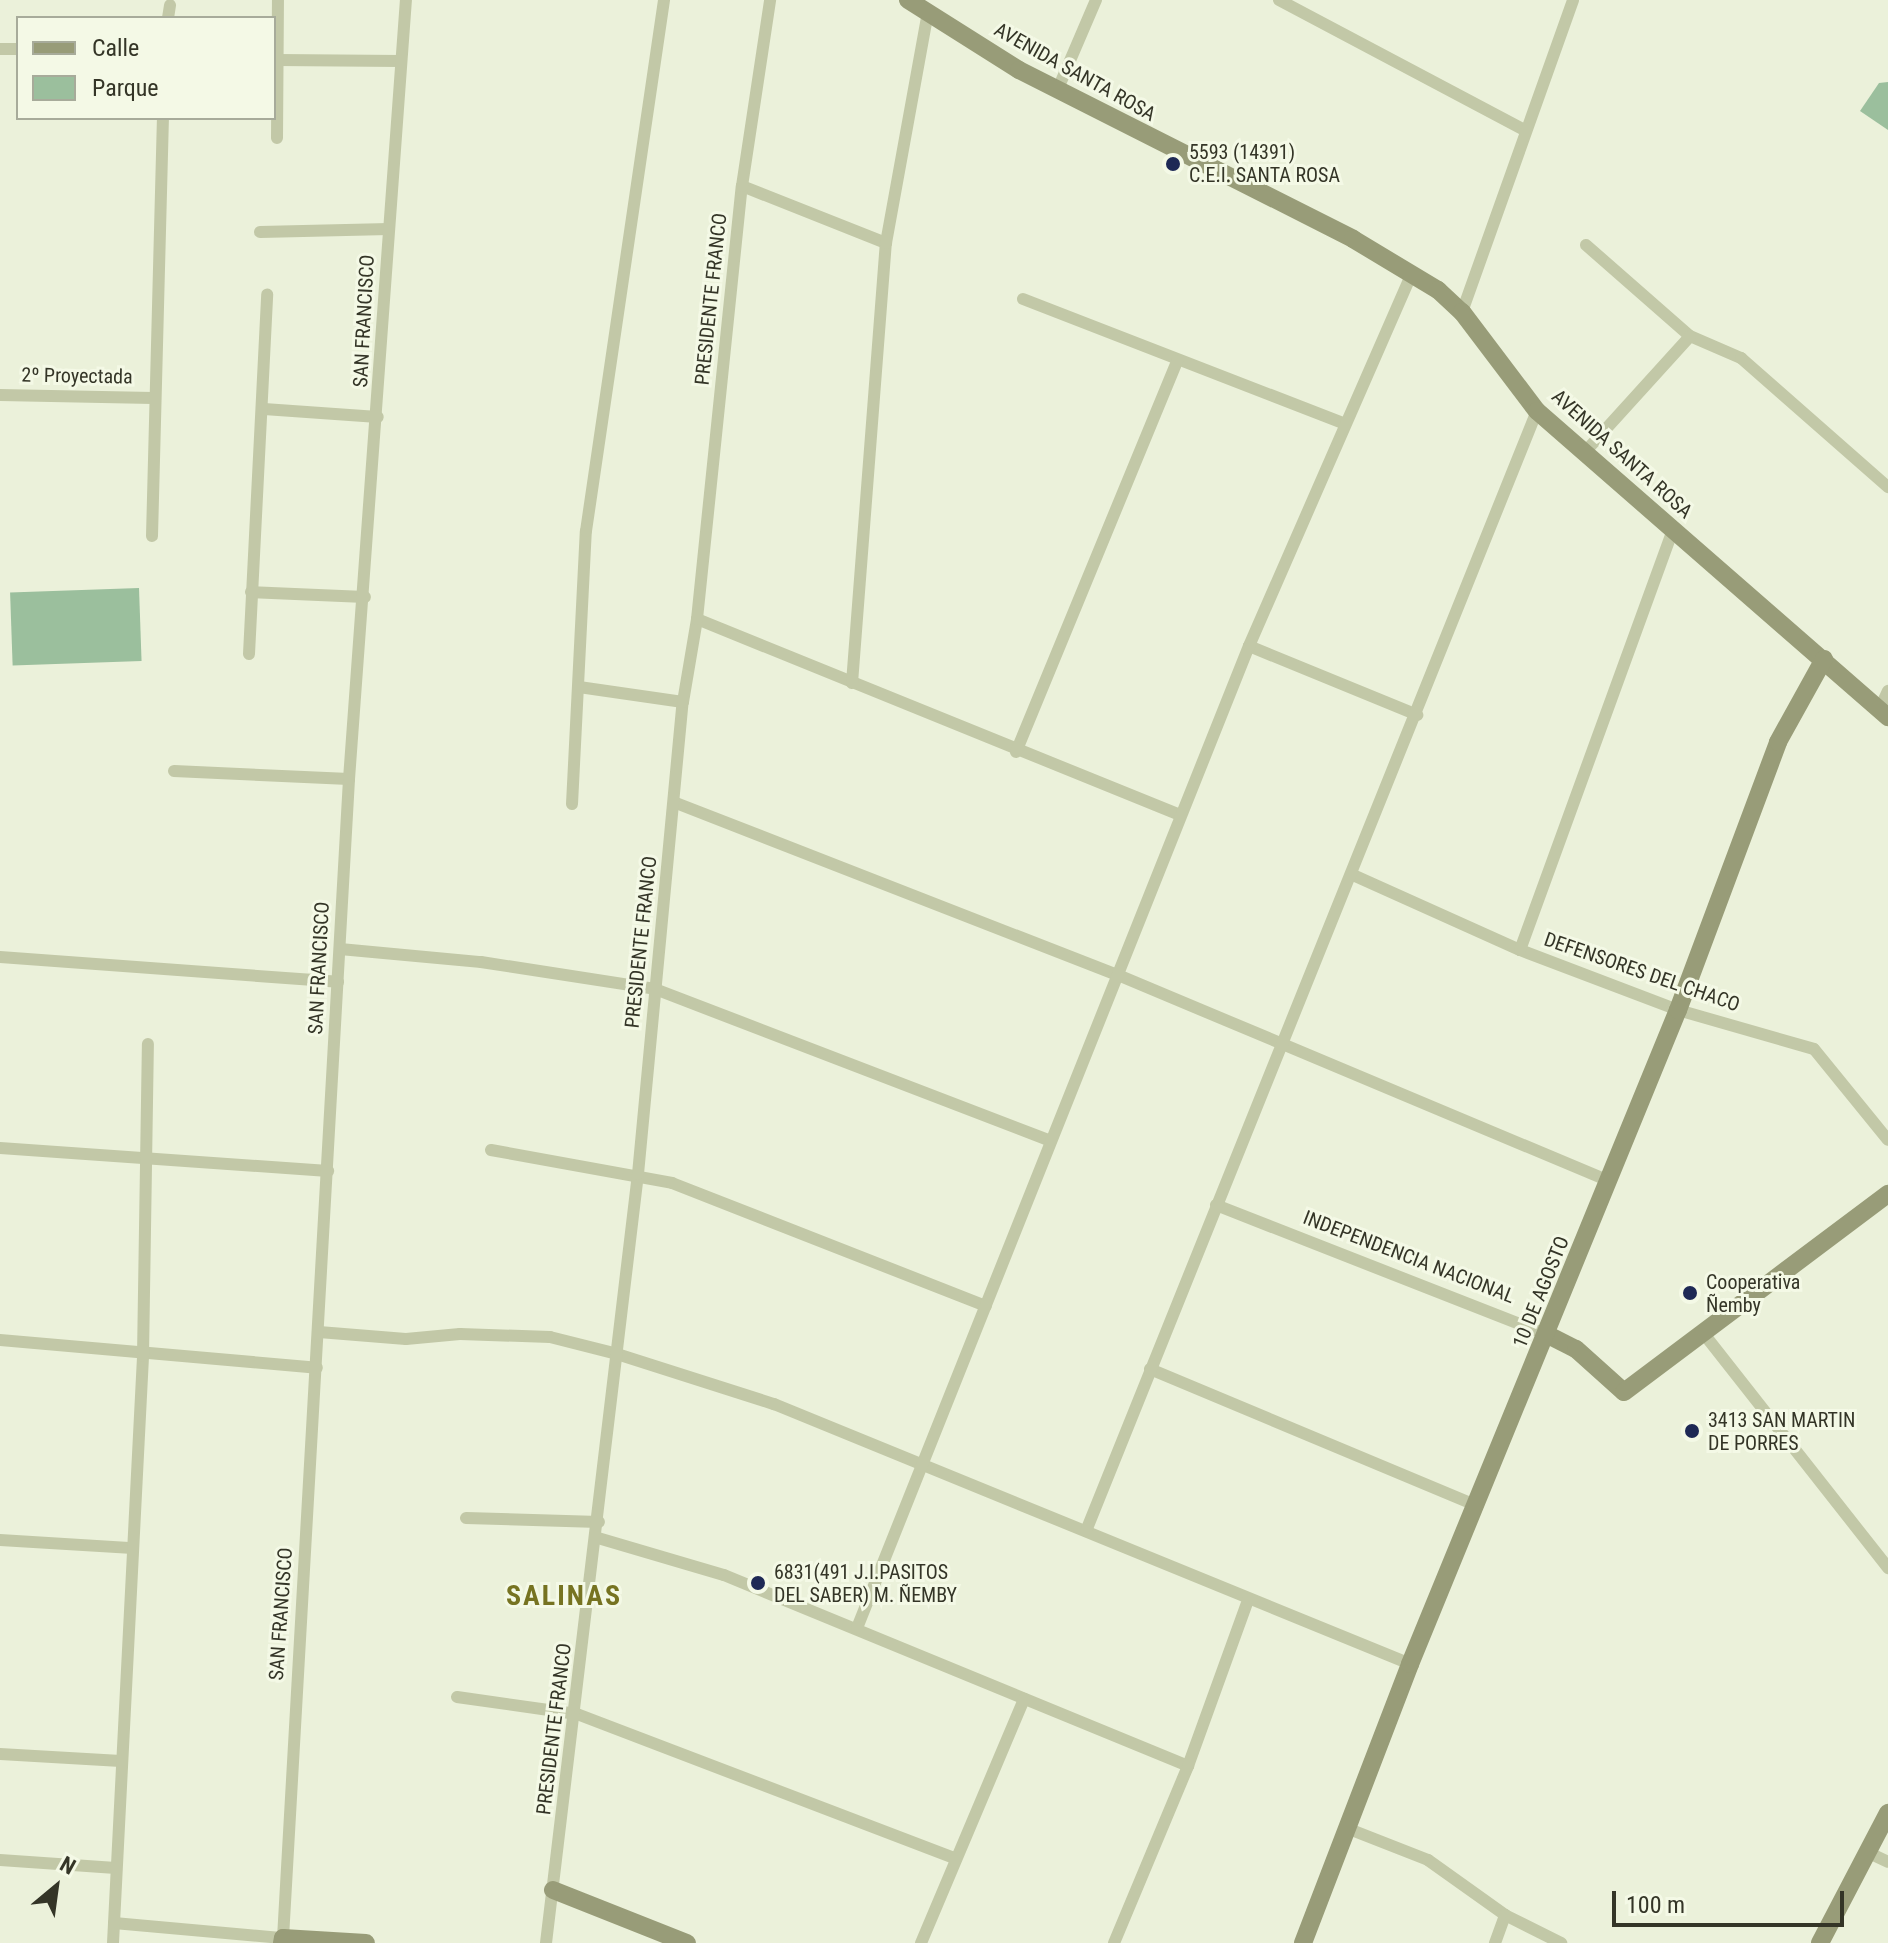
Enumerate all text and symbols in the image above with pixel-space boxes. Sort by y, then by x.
legend [16,16,276,120]
street label: AVENIDA SANTA ROSA [990,18,1160,126]
text: Calle [92,34,139,62]
text: Parque [92,74,159,102]
place label: 5593 (14391) C.E.I. SANTA ROSA [1189,140,1340,187]
marker: 5593 (14391) C.E.I. SANTA ROSA [1164,155,1182,173]
street label: PRESIDENTE FRANCO [690,212,732,386]
street label: SAN FRANCISCO [349,254,379,388]
street label: 2º Proyectada [21,363,133,389]
street label: AVENIDA SANTA ROSA [1547,385,1697,523]
street label: PRESIDENTE FRANCO [620,855,662,1029]
street label: SAN FRANCISCO [304,901,334,1035]
street label: DEFENSORES DEL CHACO [1541,927,1743,1017]
street label: INDEPENDENCIA NACIONAL [1300,1206,1518,1308]
street label: 10 DE AGOSTO [1508,1233,1574,1351]
place label: Cooperativa Ñemby [1706,1270,1800,1317]
marker: Cooperativa Ñemby [1681,1284,1699,1302]
place label: 3413 SAN MARTIN DE PORRES [1708,1408,1855,1455]
marker: 3413 SAN MARTIN DE PORRES [1683,1422,1701,1440]
street label: SAN FRANCISCO [264,1547,298,1681]
place label: 6831(491 J.I.PASITOS DEL SABER) M. ÑEMBY [774,1560,957,1607]
marker: 6831(491 J.I.PASITOS DEL SABER) M. ÑEMBY [749,1574,767,1592]
district label: SALINAS [506,1579,622,1613]
street label: PRESIDENTE FRANCO [532,1642,576,1816]
north arrow [16,1847,96,1927]
text: N [56,1851,80,1880]
scale bar [1616,1875,1848,1925]
text: 100 m [1626,1891,1685,1919]

